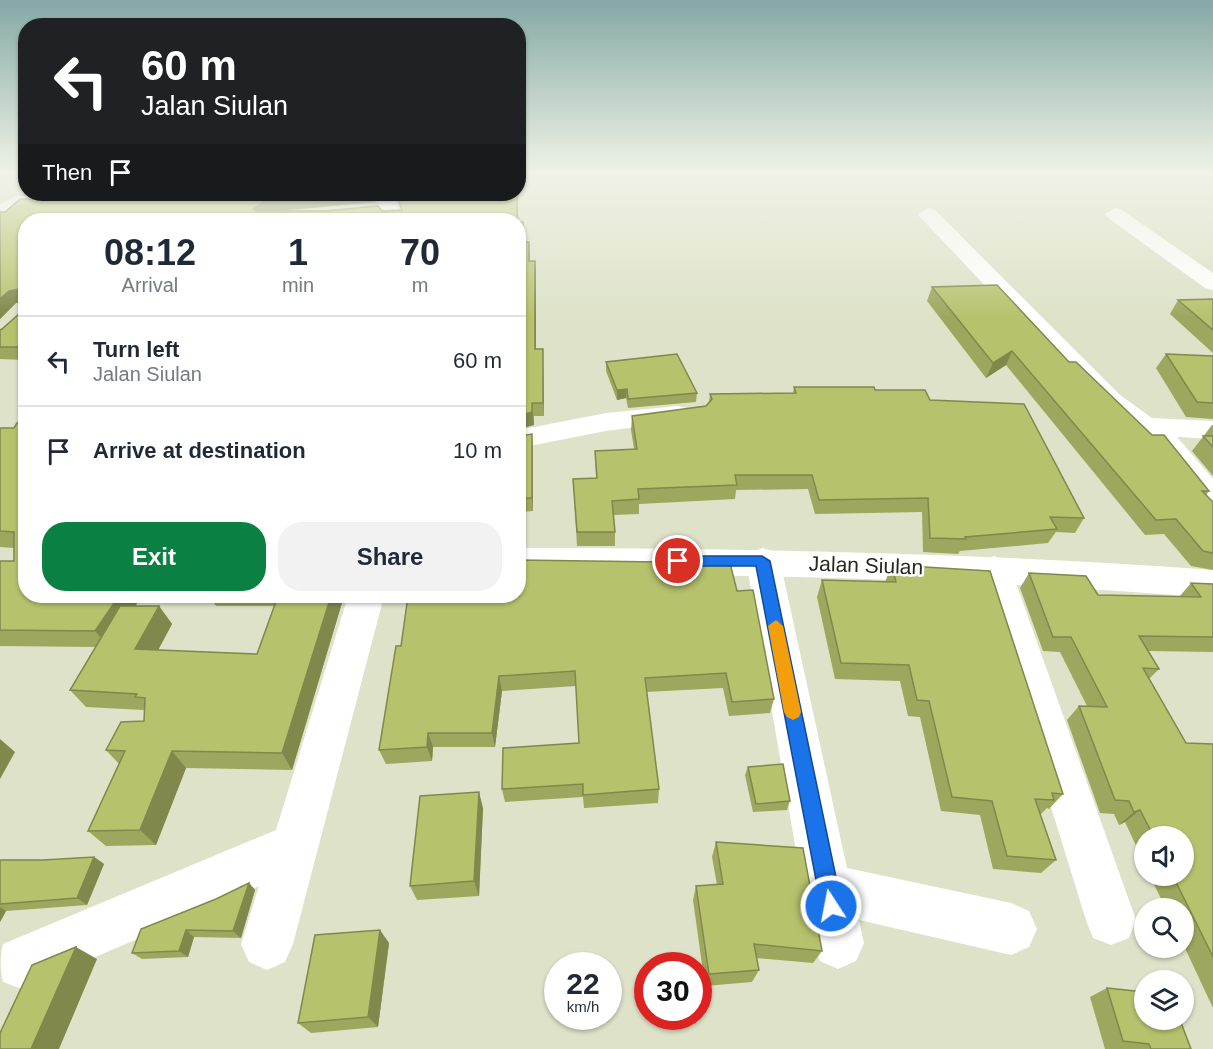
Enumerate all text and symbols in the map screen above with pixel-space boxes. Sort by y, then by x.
icon: left [42,42,120,120]
text: 60 m [141,42,237,89]
text: Jalan Siulan [141,91,288,121]
icon: arrive [104,156,137,189]
text: Then [42,160,92,185]
text: 08:12 [104,232,196,273]
text: 1 [288,232,308,273]
text: 70 [400,232,440,273]
text: Arrival [122,274,178,296]
text: min [282,274,314,296]
text: m [412,274,428,296]
text: Turn left [93,337,179,362]
icon: left [42,345,75,378]
text: 60 m [453,348,502,373]
text: Jalan Siulan [93,363,202,385]
icon: arrive [42,435,75,468]
text: Arrive at destination [93,438,306,463]
text: 10 m [453,438,502,463]
button: Exit [42,522,266,591]
button: Share [278,522,502,591]
pin [652,535,703,586]
icon: arrive [661,544,694,577]
street label: Jalan Siulan [808,552,924,578]
map controls [1134,826,1194,1030]
button: sound [1134,826,1194,886]
position arrow [799,874,863,938]
button: search [1134,898,1194,958]
speed limit sign: 30 [634,952,712,1030]
text: 22 [566,967,600,1000]
button: layers [1134,970,1194,1030]
text: km/h [567,998,599,1015]

